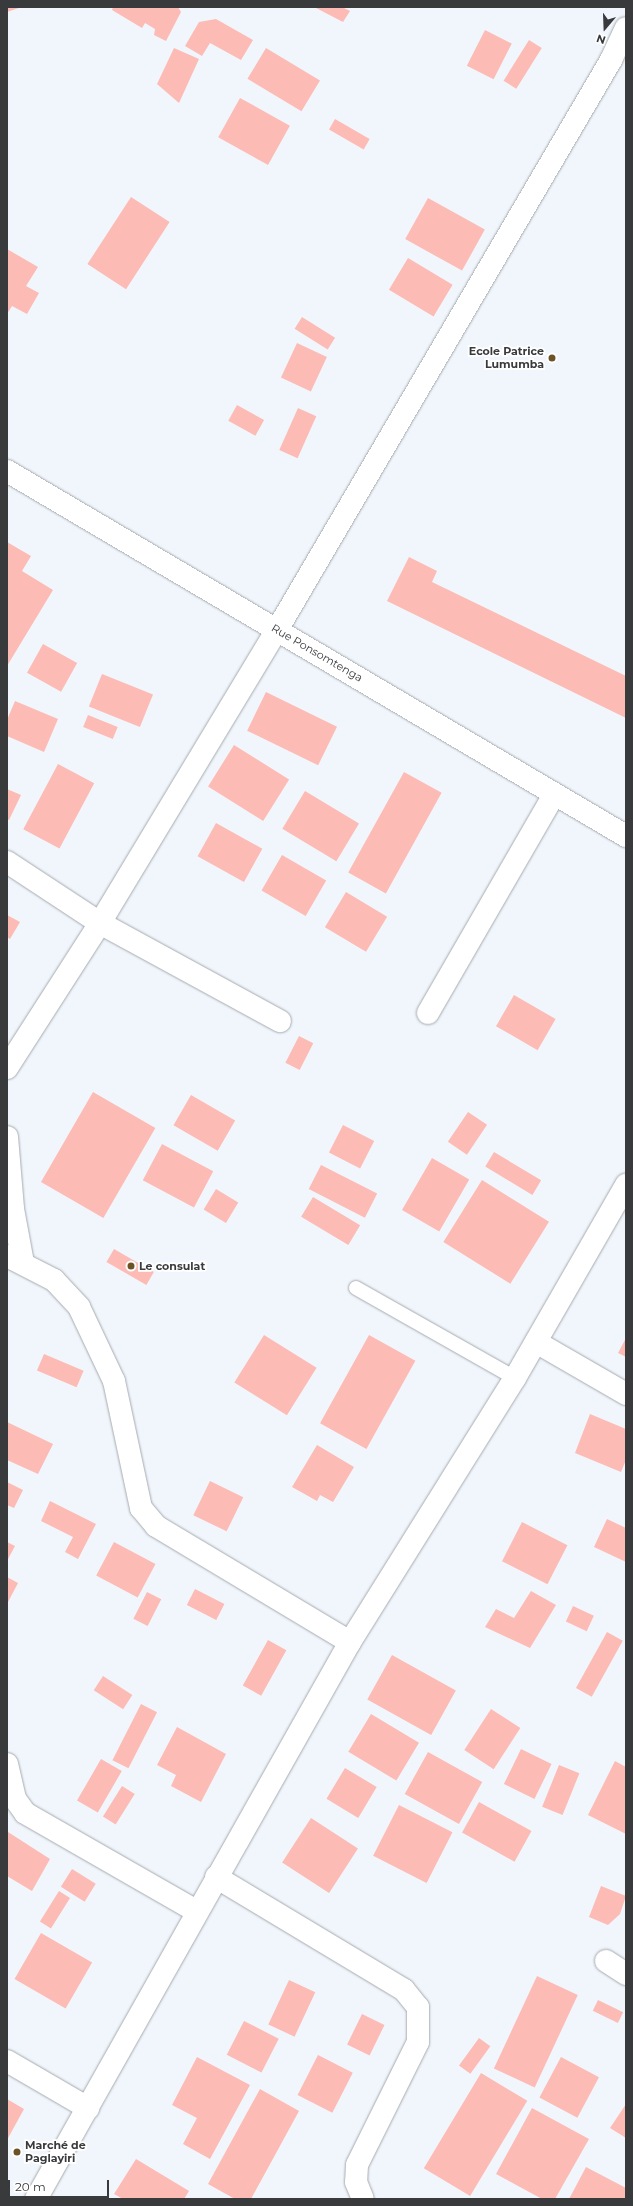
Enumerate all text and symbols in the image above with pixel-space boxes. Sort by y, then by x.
north arrow [585,8,625,48]
text: N [595,31,608,47]
place label: Ecole Patrice Lumumba [469,345,544,371]
marker: Ecole Patrice Lumumba [547,353,557,363]
street label: Rue Ponsomtenga [269,621,365,685]
place label: Le consulat [139,1259,205,1273]
marker: Le consulat [126,1261,136,1271]
place label: Marché de Paglayiri [25,2139,86,2165]
marker: Marché de Paglayiri [12,2147,22,2157]
scale bar [10,2172,111,2198]
text: 20 m [15,2179,46,2194]

